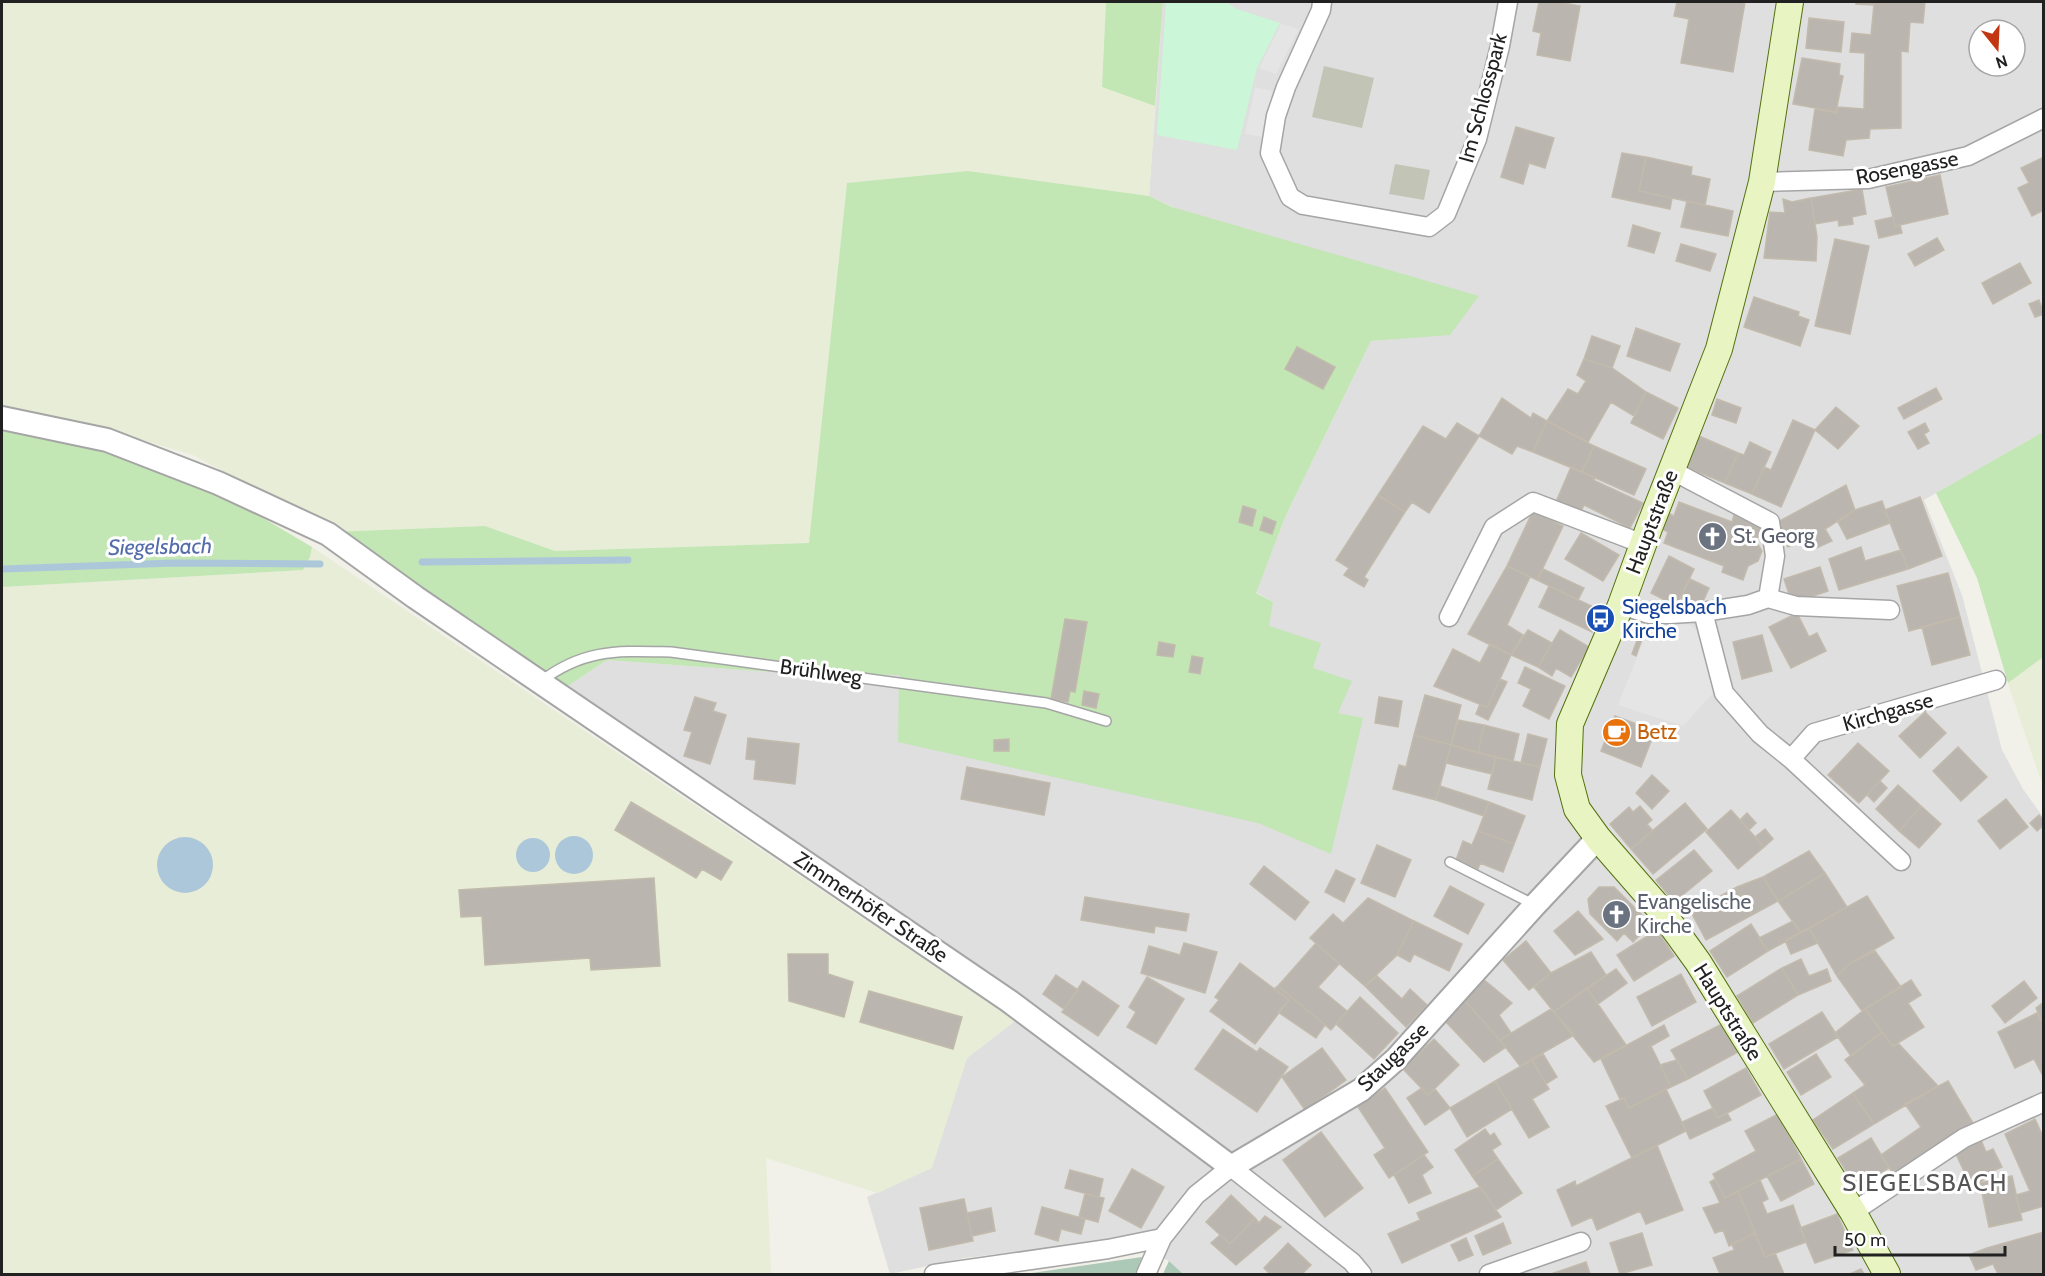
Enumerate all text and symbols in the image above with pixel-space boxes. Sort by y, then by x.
north arrow [1967,18,2027,78]
street label: Im Schlosspark [1453,30,1512,165]
text: N [1993,51,2010,73]
street label: Rosengasse [1854,145,1960,190]
street label: Hauptstraße [1620,466,1683,577]
church icon: St. Georg [1696,520,1728,552]
place label: St. Georg [1733,523,1815,548]
water label: Siegelsbach [108,532,212,561]
place label: Siegelsbach Kirche [1622,594,1727,643]
bus stop icon: Siegelsbach Kirche [1585,603,1617,635]
street label: Brühlweg [778,653,864,690]
street label: Kirchgasse [1840,687,1936,736]
cafe icon: Betz [1600,716,1632,748]
place label: Betz [1637,719,1677,744]
street label: Zimmerhöfer Straße [790,846,953,967]
place label: Evangelische Kirche [1637,889,1752,938]
church icon: Evangelische Kirche [1600,898,1632,930]
street label: Hauptstraße [1689,959,1768,1065]
street label: Staugasse [1352,1017,1433,1096]
district label: SIEGELSBACH [1842,1168,2008,1197]
scale bar [1835,1219,2004,1257]
text: 50 m [1844,1229,1886,1251]

